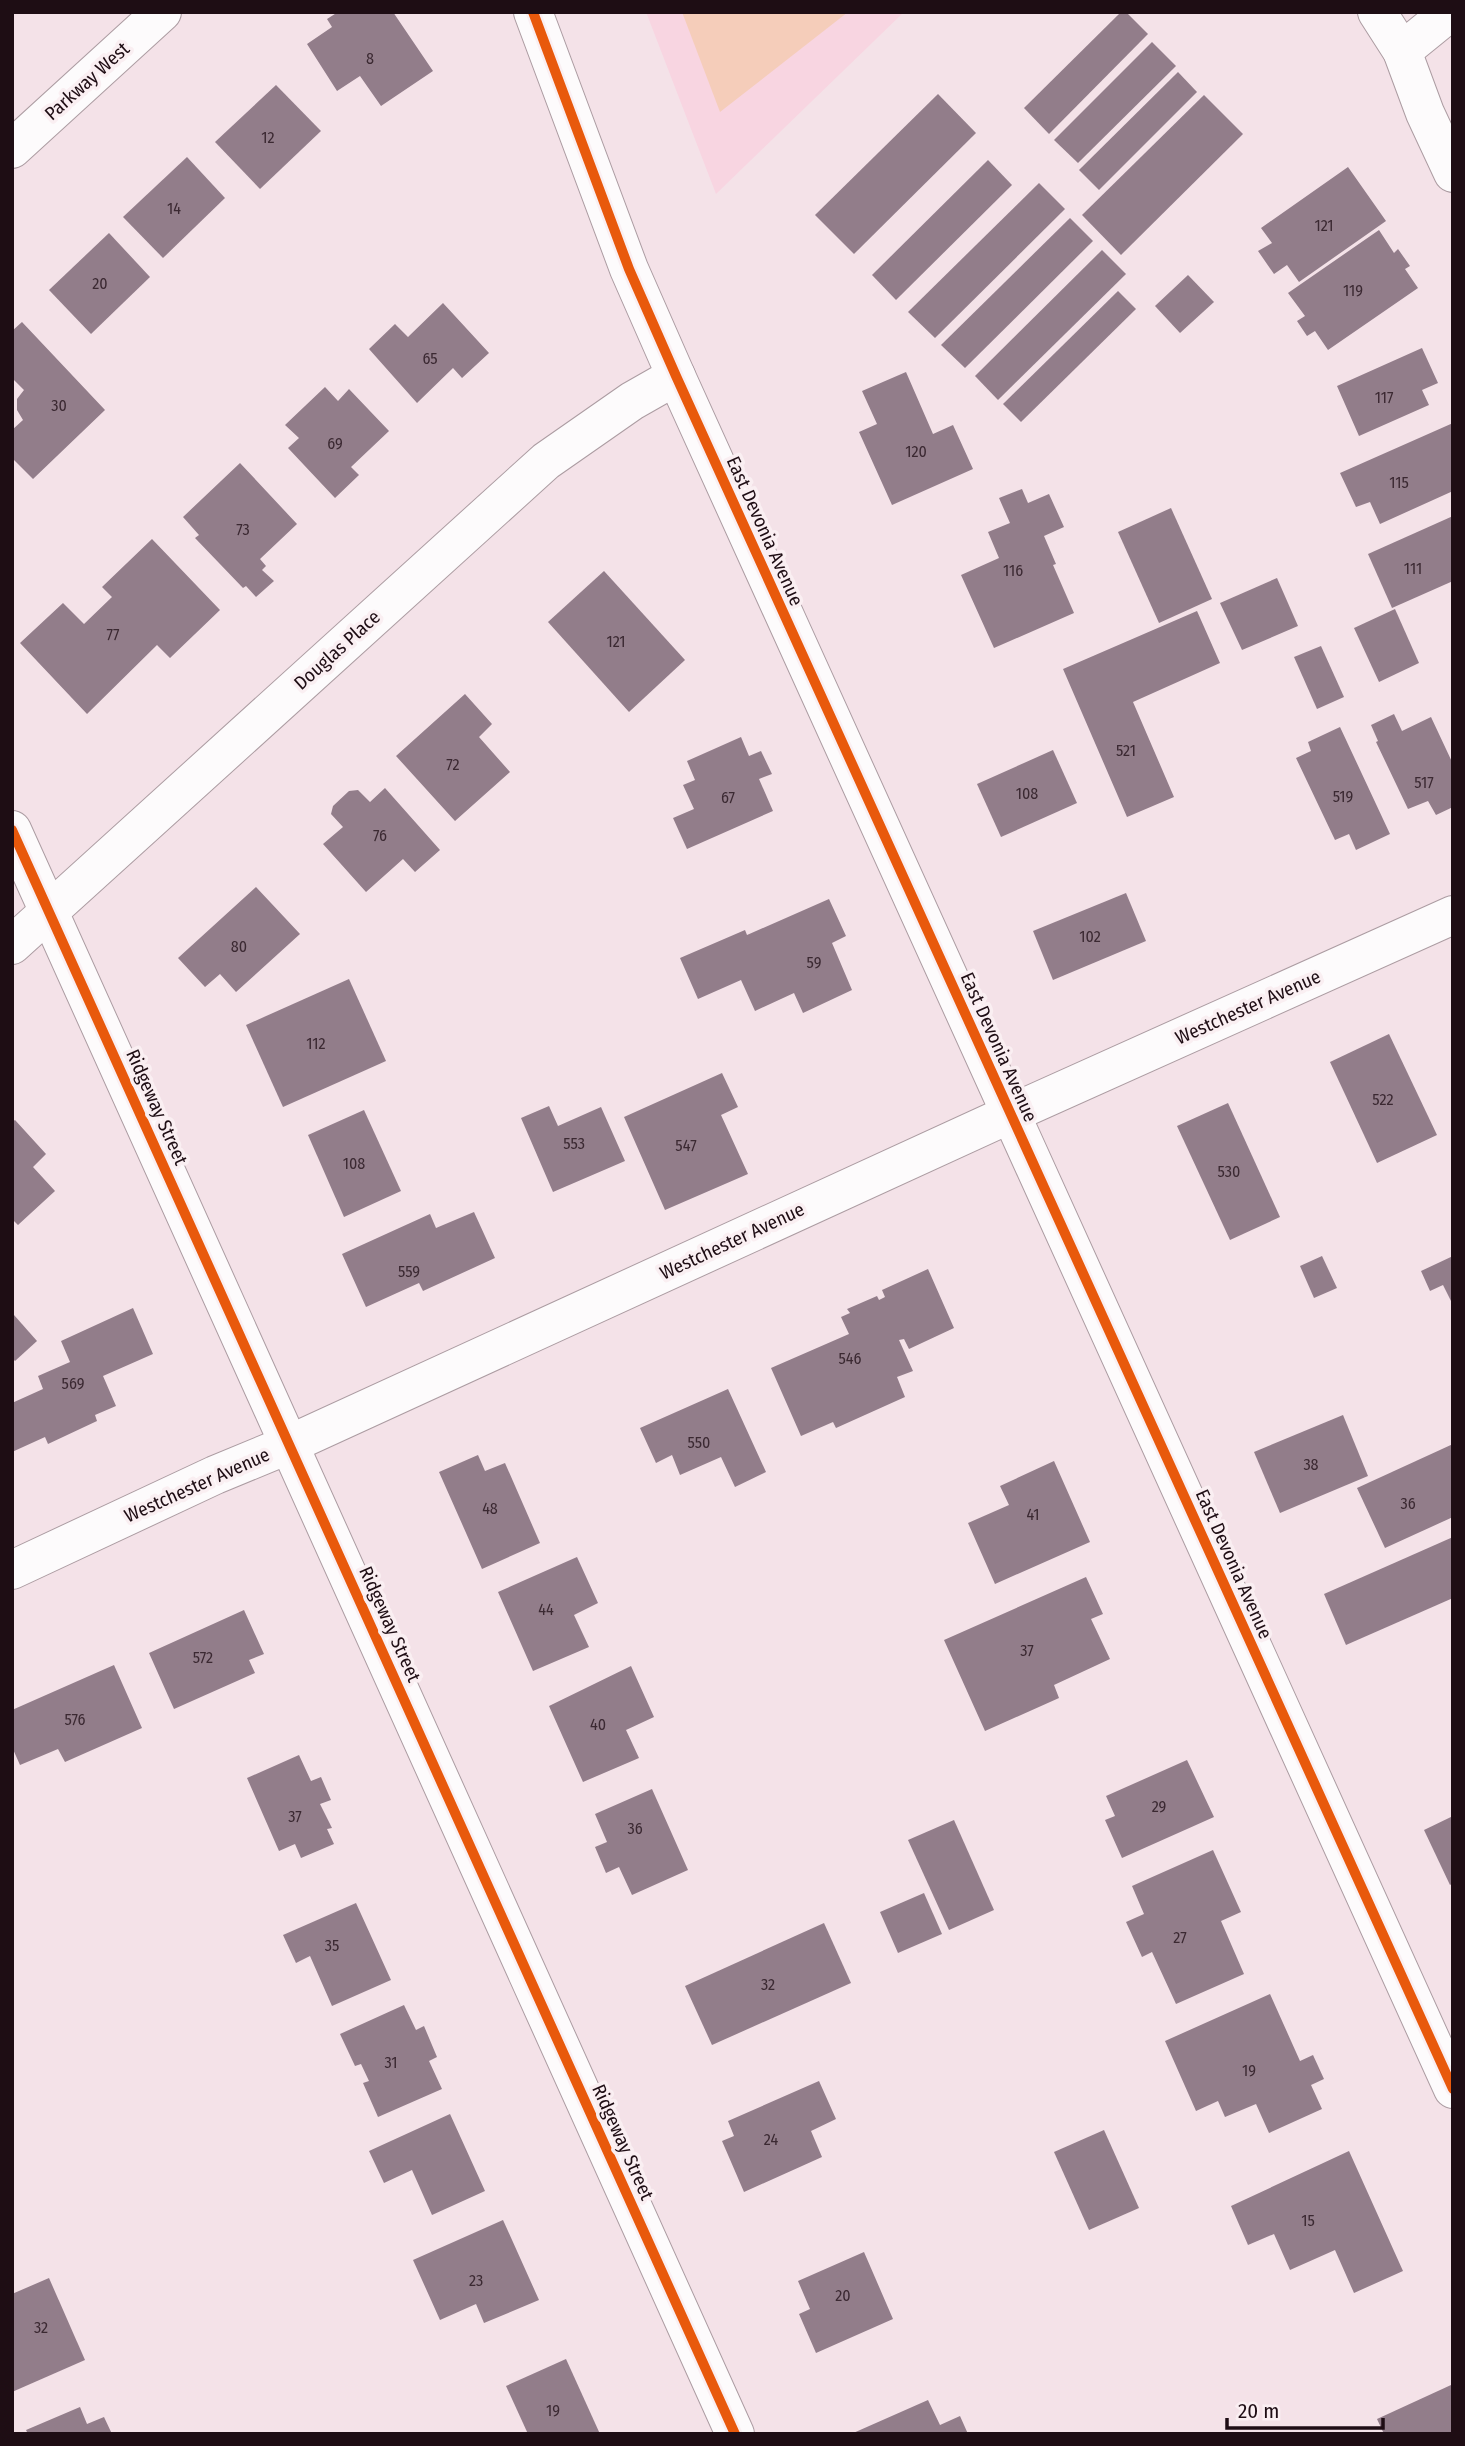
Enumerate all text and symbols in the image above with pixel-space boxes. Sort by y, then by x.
street label: Parkway West [40,37,135,125]
house number: 8 [366,49,374,68]
house number: 12 [261,128,275,147]
house number: 14 [167,199,181,218]
house number: 121 [1314,216,1334,235]
house number: 20 [92,274,108,293]
house number: 119 [1343,281,1363,300]
house number: 65 [422,349,438,368]
house number: 117 [1375,388,1394,407]
house number: 30 [51,396,67,415]
house number: 69 [327,434,343,453]
house number: 120 [905,442,927,461]
street label: East Devonia Avenue [722,453,808,609]
house number: 115 [1389,473,1409,492]
house number: 73 [236,520,250,539]
house number: 111 [1404,559,1422,578]
house number: 116 [1003,561,1023,580]
street label: Douglas Place [289,605,385,695]
house number: 77 [106,625,120,644]
house number: 121 [606,632,626,651]
house number: 521 [1116,741,1136,760]
house number: 72 [446,755,460,774]
house number: 517 [1414,773,1434,792]
house number: 108 [1016,784,1038,803]
house number: 519 [1333,787,1354,806]
house number: 67 [721,788,736,807]
house number: 76 [373,826,387,845]
house number: 102 [1079,927,1101,946]
house number: 80 [231,937,247,956]
house number: 59 [807,953,822,972]
street label: Westchester Avenue [1172,965,1324,1049]
street label: East Devonia Avenue [956,969,1042,1125]
house number: 112 [306,1034,326,1053]
street label: Ridgeway Street [121,1046,193,1169]
house number: 522 [1372,1090,1394,1109]
house number: 553 [563,1134,585,1153]
house number: 547 [675,1136,697,1155]
house number: 108 [343,1154,365,1173]
house number: 530 [1218,1162,1240,1181]
street label: Westchester Avenue [656,1197,808,1285]
house number: 559 [398,1262,420,1281]
house number: 546 [838,1349,862,1368]
house number: 569 [62,1374,85,1393]
house number: 550 [688,1433,710,1452]
street label: Westchester Avenue [121,1443,273,1527]
house number: 38 [1303,1455,1319,1474]
street label: East Devonia Avenue [1191,1486,1277,1642]
house number: 36 [1400,1494,1416,1513]
house number: 48 [482,1499,498,1518]
house number: 41 [1026,1505,1040,1524]
street label: Ridgeway Street [354,1563,426,1686]
house number: 44 [538,1600,554,1619]
house number: 37 [1020,1641,1034,1660]
house number: 572 [193,1648,213,1667]
house number: 576 [64,1710,86,1729]
house number: 40 [590,1715,606,1734]
house number: 29 [1152,1797,1167,1816]
house number: 37 [288,1807,302,1826]
house number: 36 [627,1819,643,1838]
house number: 27 [1173,1928,1187,1947]
house number: 35 [325,1936,339,1955]
house number: 32 [761,1975,775,1994]
house number: 31 [384,2053,398,2072]
house number: 19 [1242,2061,1256,2080]
street label: Ridgeway Street [587,2081,659,2204]
house number: 24 [764,2130,778,2149]
house number: 15 [1301,2211,1315,2230]
house number: 23 [469,2271,483,2290]
house number: 20 [835,2286,851,2305]
house number: 32 [34,2318,48,2337]
scale bar [1227,2386,1383,2430]
text: 20 m [1238,2398,1279,2424]
house number: 19 [546,2401,560,2420]

